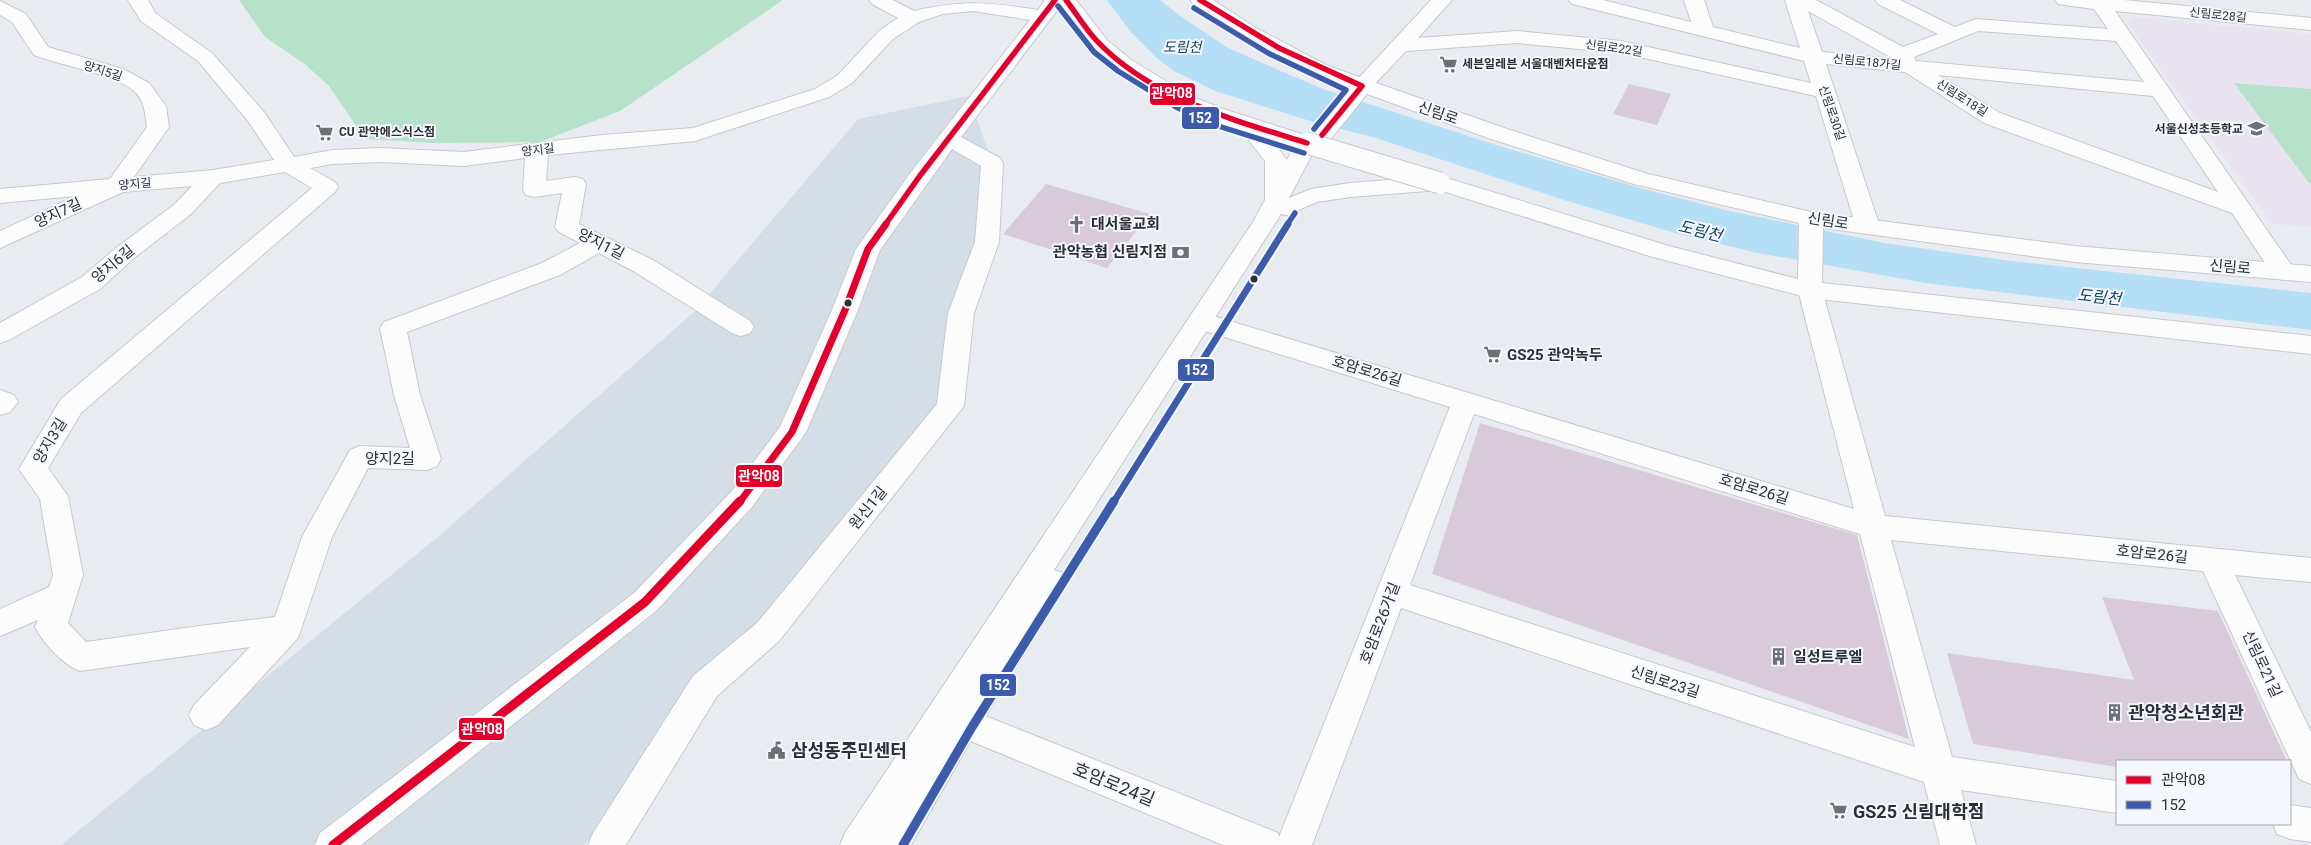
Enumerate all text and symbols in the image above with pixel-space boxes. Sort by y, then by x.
street label: 신림로28길 [2189,5,2247,25]
street label: 신림로22길 [1584,37,1644,59]
water label: 도림천 [1163,39,1202,55]
street label: 신림로18가길 [1832,51,1902,73]
supermarket icon: 세븐일레븐 서울대벤처타운점 [1438,54,1458,74]
place label: 세븐일레븐 서울대벤처타운점 [1462,57,1609,71]
street label: 양지5길 [82,58,124,84]
street label: 신림로18길 [1934,77,1990,119]
line badge: 관악08 [1149,82,1196,106]
street label: 신림로30길 [1816,83,1848,143]
text: 관악08 [1151,85,1193,101]
street label: 신림로 [1415,98,1461,128]
line badge: 152 [1181,106,1220,130]
text: 152 [1188,110,1212,126]
school or university icon: 서울신성초등학교 [2247,119,2267,139]
supermarket icon: CU 관악에스식스점 [315,122,335,142]
place label: 서울신성초등학교 [2155,122,2243,136]
place label: CU 관악에스식스점 [339,125,435,139]
street label: 양지길 [521,141,555,159]
street label: 양지길 [118,176,152,192]
street label: 양지7길 [32,194,84,232]
street label: 신림로 [1806,209,1850,233]
church icon: 대서울교회 [1067,214,1087,234]
place label: 대서울교회 [1091,215,1160,233]
water label: 도림천 [1676,216,1726,246]
street label: 양지1길 [575,225,627,263]
street label: 양지6길 [88,241,138,287]
bank icon: 관악농협 신림지점 [1171,242,1191,262]
place label: 관악농협 신림지점 [1053,243,1167,261]
street label: 신림로 [2209,256,2251,278]
unlabelled marker [1249,274,1259,284]
water label: 도림천 [2076,285,2124,309]
unlabelled marker [843,298,853,308]
supermarket icon: GS25 관악녹두 [1483,345,1503,365]
place label: GS25 관악녹두 [1507,346,1603,364]
street label: 호암로26길 [1330,352,1404,390]
line badge: 152 [1177,358,1215,382]
text: 152 [1184,362,1208,378]
street label: 양지3길 [29,415,71,467]
street label: 양지2길 [365,450,415,468]
line badge: 관악08 [735,464,783,488]
text: 관악08 [738,468,780,484]
street label: 호암로26길 [1717,470,1791,508]
street label: 원신1길 [845,483,891,533]
street label: 호암로26길 [2115,541,2189,567]
street label: 호암로26가길 [1356,580,1404,666]
street label: 신림로21길 [2239,628,2285,700]
building icon: 일성트루엘 [1769,647,1789,667]
place label: 일성트루엘 [1793,648,1862,666]
street label: 신림로23길 [1628,662,1702,702]
line badge: 152 [979,673,1017,697]
text: 152 [986,677,1010,693]
building icon: 관악청소년회관 [2104,702,2124,722]
place label: 관악청소년회관 [2128,702,2244,723]
line badge: 관악08 [458,717,505,741]
text: 관악08 [461,721,503,737]
public building icon: 삼성동주민센터 [767,740,787,760]
place label: 삼성동주민센터 [791,740,907,761]
street label: 호암로24길 [1070,758,1158,810]
legend [2116,760,2291,825]
text: 관악08 [2161,771,2205,789]
text: 152 [2161,796,2186,814]
supermarket icon: GS25 신림대학점 [1829,801,1849,821]
place label: GS25 신림대학점 [1853,801,1984,822]

